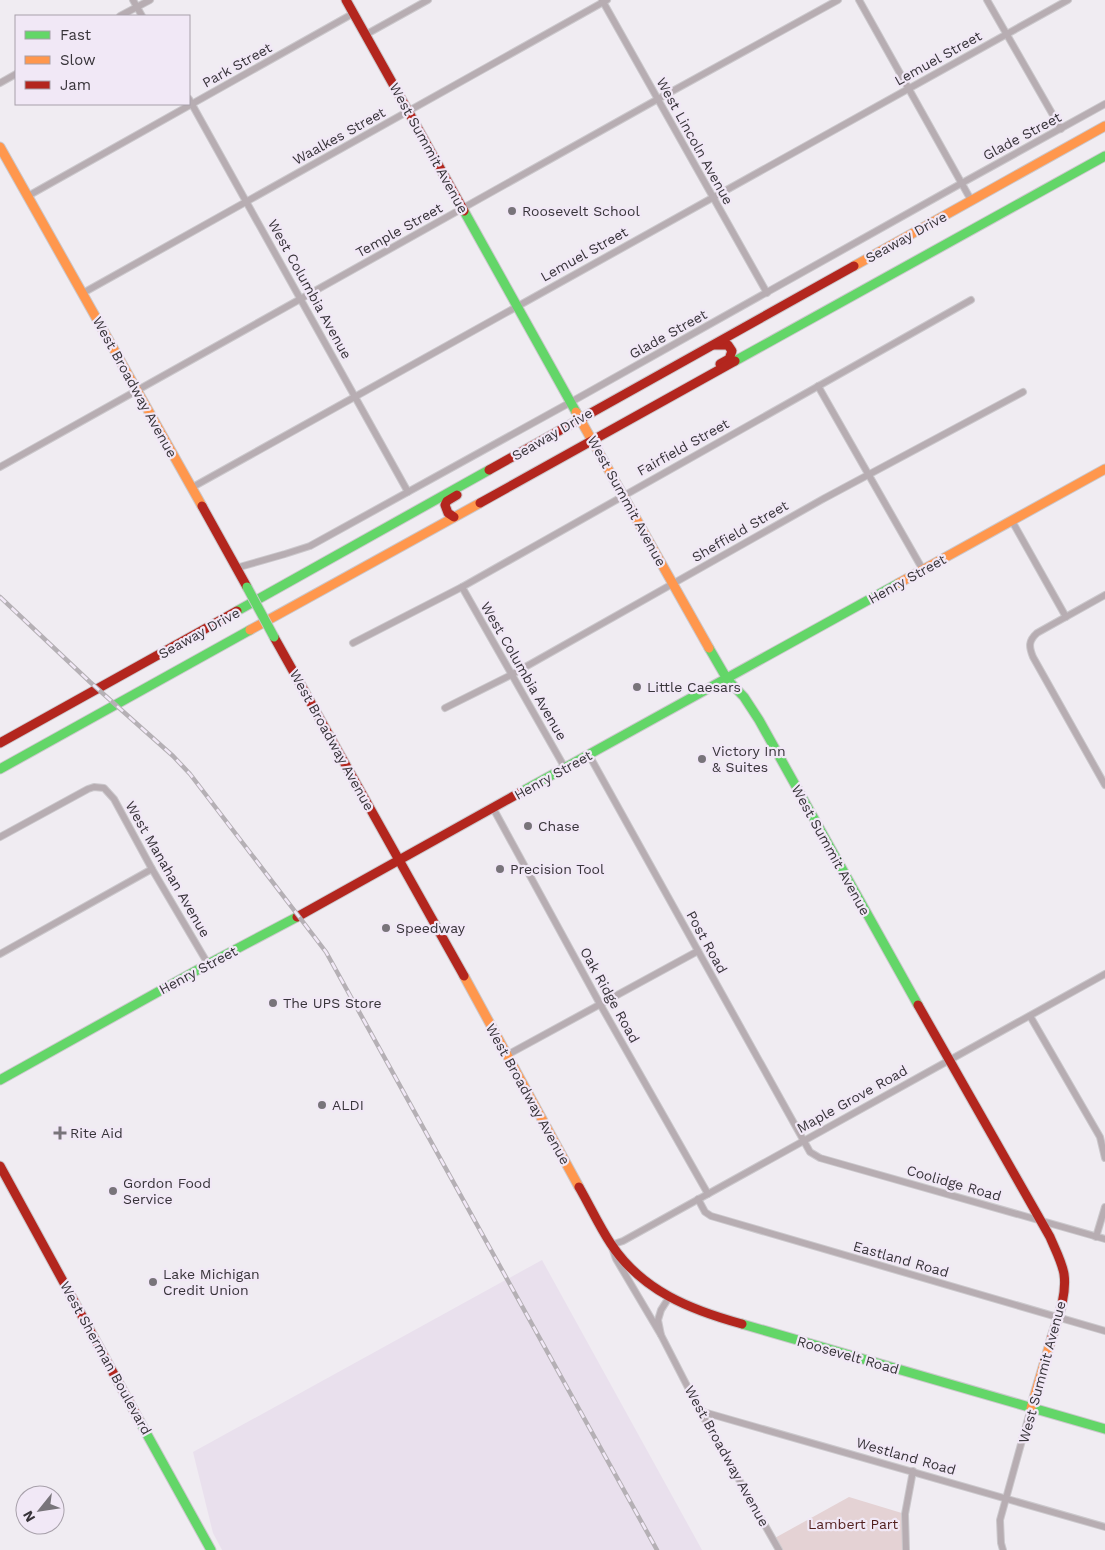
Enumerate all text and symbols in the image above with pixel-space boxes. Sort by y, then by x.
legend [15,15,190,105]
text: Fast [60,26,92,44]
street label: Lemuel Street [892,27,984,89]
street label: Park Street [200,39,275,91]
text: Slow [60,51,96,69]
street label: West Lincoln Avenue [653,75,737,207]
text: Jam [60,76,91,94]
street label: West Summit Avenue [386,80,472,216]
street label: Waalkes Street [290,104,388,168]
street label: Glade Street [980,109,1064,163]
street label: Temple Street [353,200,445,260]
place label: Roosevelt School [522,203,640,219]
marker: Roosevelt School [506,205,518,217]
street label: Seaway Drive [863,208,949,266]
street label: West Columbia Avenue [265,216,355,362]
street label: Lemuel Street [538,223,630,285]
street label: Glade Street [626,306,710,362]
street label: West Broadway Avenue [90,314,180,460]
street label: Seaway Drive [509,404,595,464]
street label: Fairfield Street [634,415,732,479]
street label: West Summit Avenue [584,433,670,569]
street label: Sheffield Street [689,497,791,565]
street label: Henry Street [865,551,949,607]
street label: West Columbia Avenue [478,599,570,743]
street label: Seaway Drive [156,604,242,662]
street label: West Broadway Avenue [287,667,377,813]
place label: Little Caesars [647,679,741,695]
marker: Little Caesars [631,681,643,693]
place label: Victory Inn & Suites [712,743,786,775]
street label: Henry Street [511,747,595,803]
marker: Victory Inn & Suites [696,753,708,765]
street label: West Summit Avenue [788,782,874,918]
street label: West Manahan Avenue [122,798,214,940]
place label: Chase [538,818,580,834]
marker: Chase [522,820,534,832]
place label: Precision Tool [510,861,605,877]
marker: Precision Tool [494,863,506,875]
street label: Post Road [683,908,731,976]
place label: Speedway [396,920,466,936]
marker: Speedway [380,922,392,934]
street label: Henry Street [156,943,240,997]
street label: Oak Ridge Road [577,944,643,1046]
place label: The UPS Store [283,995,382,1011]
marker: The UPS Store [267,997,279,1009]
street label: West Broadway Avenue [483,1021,573,1167]
street label: Maple Grove Road [794,1062,910,1136]
place label: ALDI [332,1097,364,1113]
marker: ALDI [316,1099,328,1111]
place label: Rite Aid [70,1125,123,1141]
marker: Rite Aid [54,1127,66,1139]
street label: Coolidge Road [905,1162,1003,1204]
place label: Gordon Food Service [123,1175,211,1207]
marker: Gordon Food Service [107,1185,119,1197]
street label: Eastland Road [851,1238,951,1280]
place label: Lake Michigan Credit Union [163,1266,260,1298]
marker: Lake Michigan Credit Union [147,1276,159,1288]
street label: West Sherman Boulevard [57,1279,155,1437]
street label: West Summit Avenue [1015,1299,1069,1445]
street label: Roosevelt Road [795,1333,901,1377]
street label: West Broadway Avenue [682,1383,772,1529]
street label: Westland Road [854,1434,958,1478]
north arrow [15,1485,65,1535]
text: N [19,1508,38,1525]
park label: Lambert Part [808,1516,898,1532]

